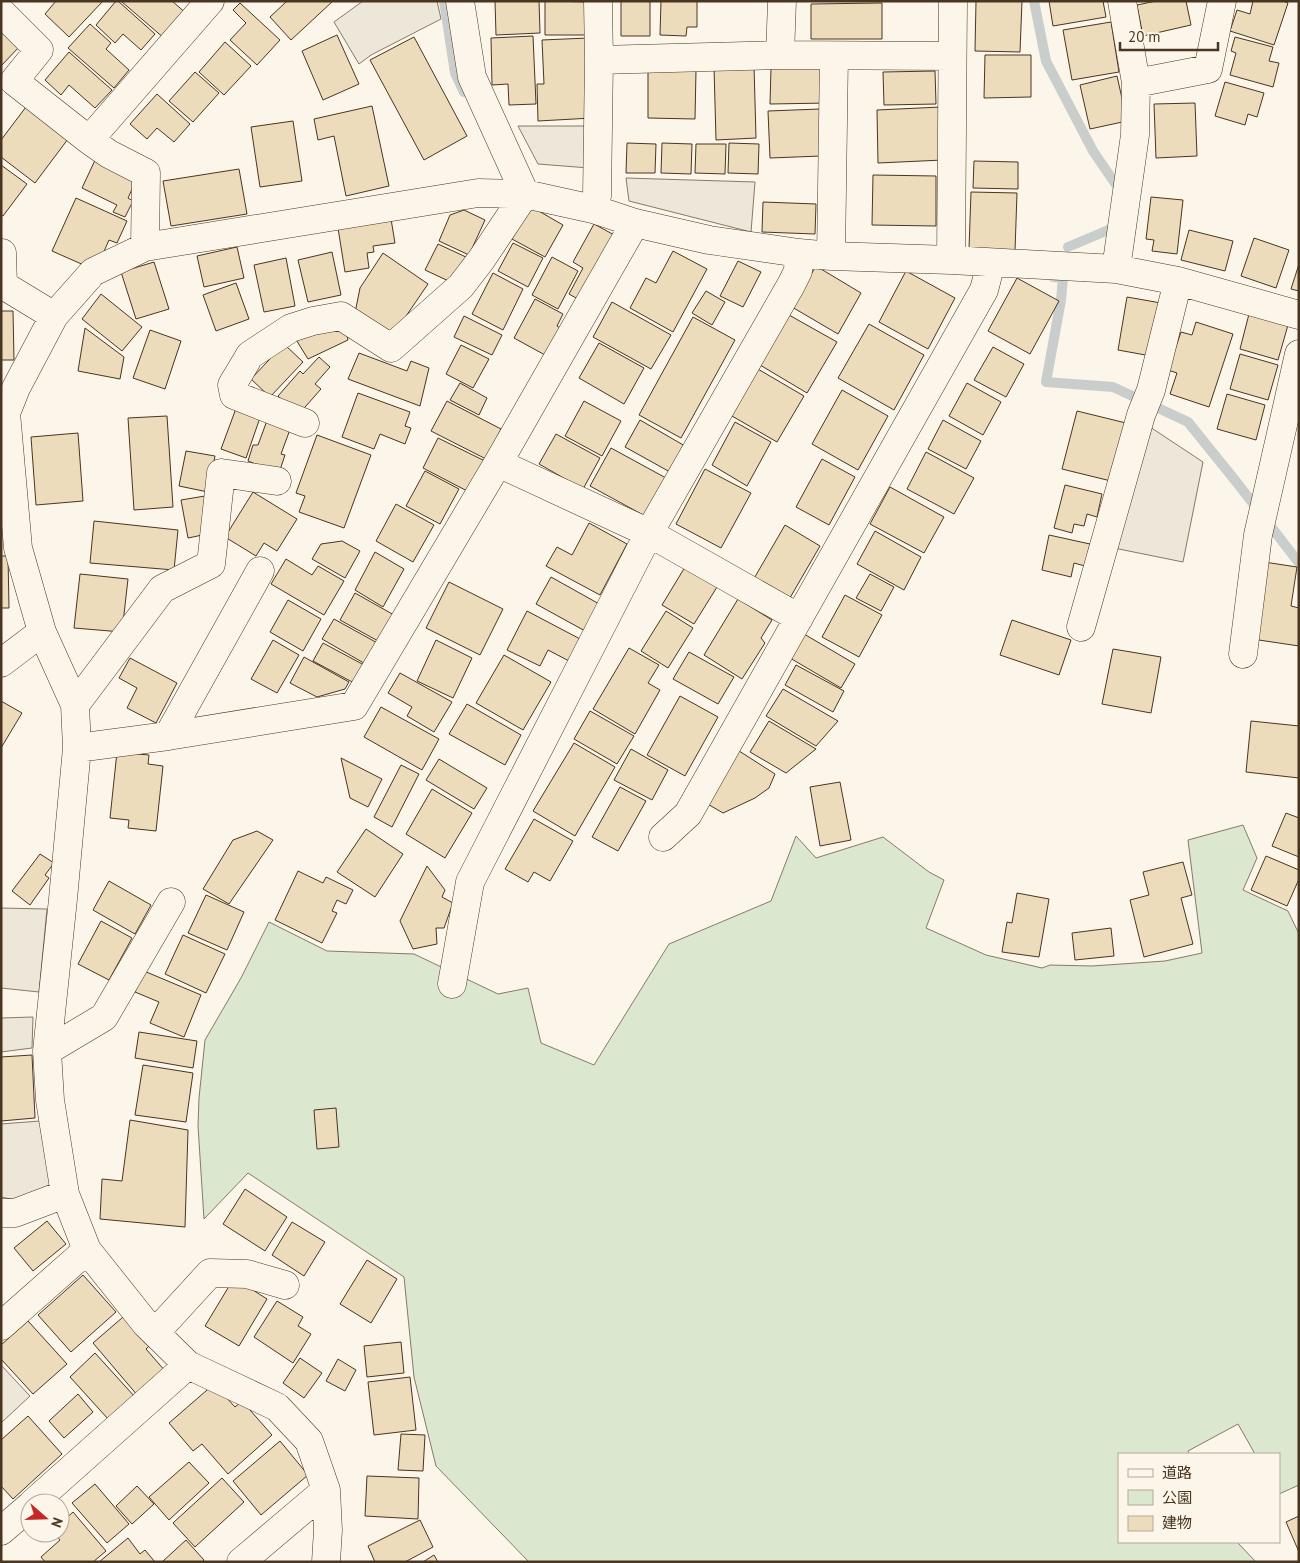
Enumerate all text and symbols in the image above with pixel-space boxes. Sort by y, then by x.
scale bar [1120,20,1218,52]
text: 20 m [1128,27,1161,46]
legend [1118,1453,1280,1543]
text: 道路 [1162,1463,1192,1482]
text: 公園 [1162,1488,1192,1507]
north arrow [20,1493,70,1543]
text: 建物 [1162,1513,1192,1532]
text: N [47,1515,67,1530]

